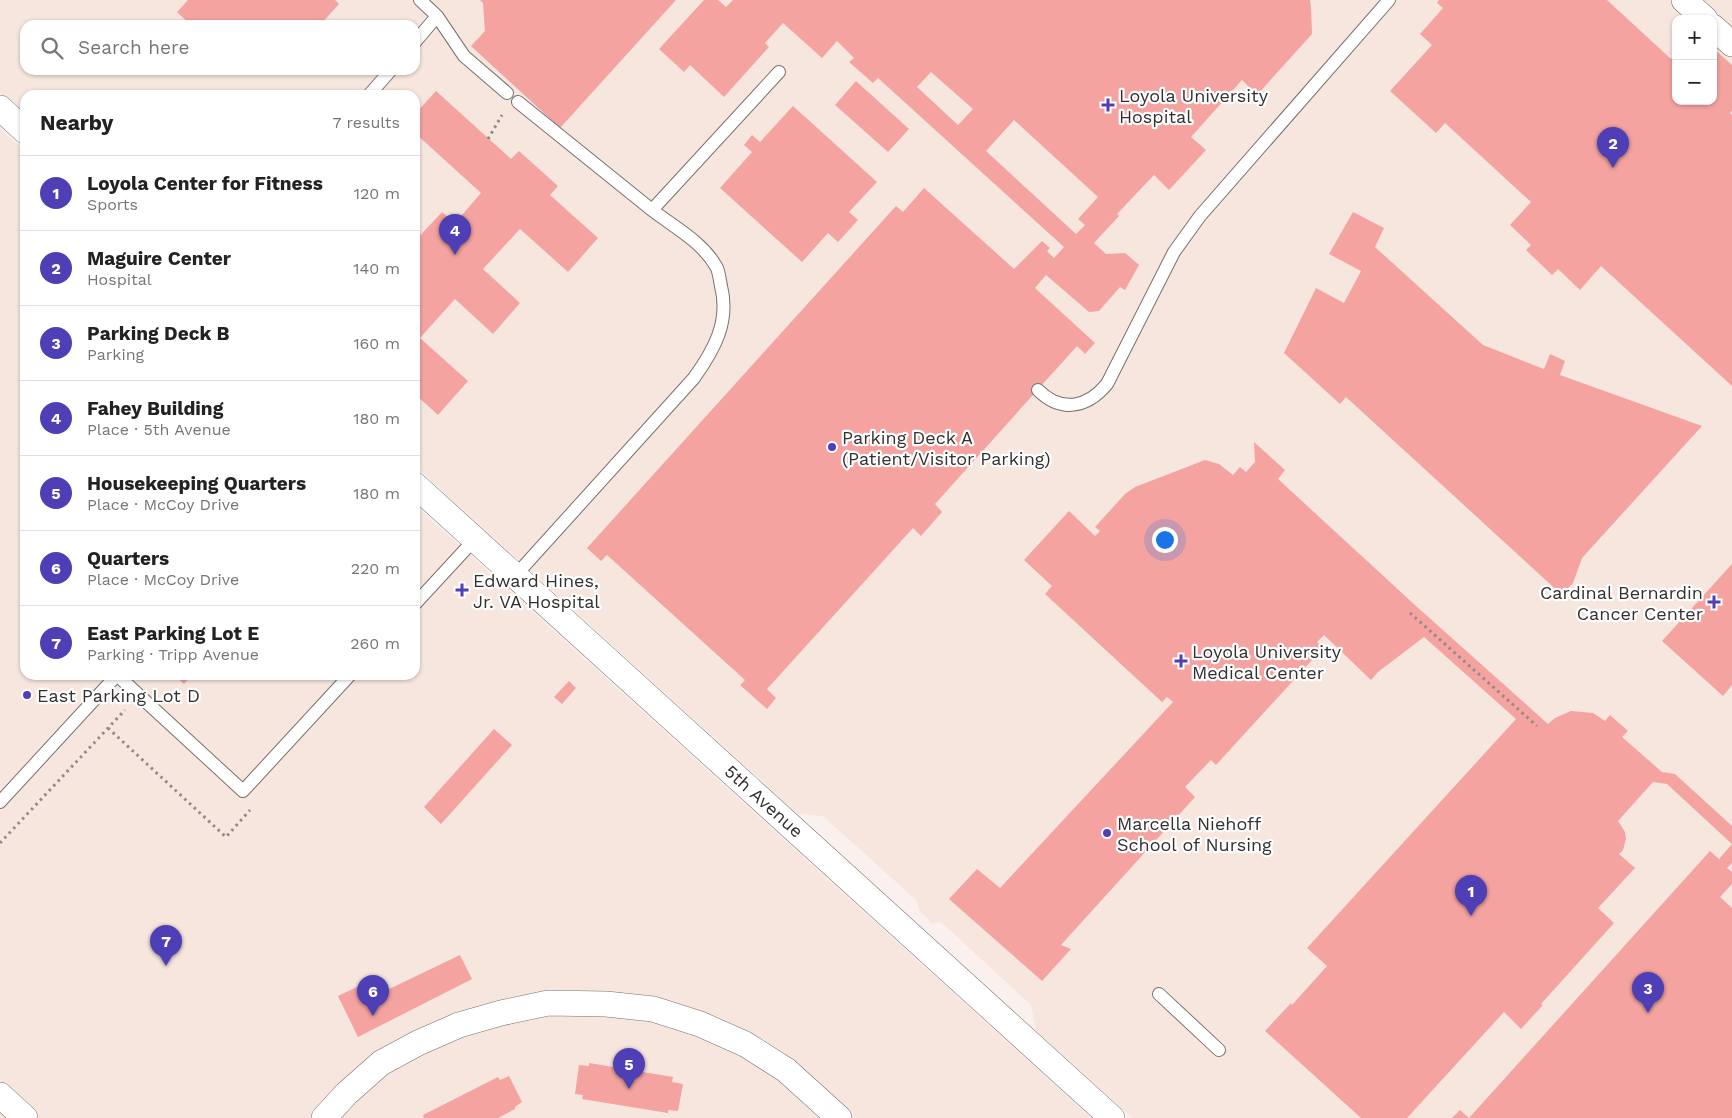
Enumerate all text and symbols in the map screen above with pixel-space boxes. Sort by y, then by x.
map controls [1672,15,1717,105]
button: + [1672,15,1717,60]
search box [20,20,420,75]
icon: search [38,34,66,62]
text: Search here [78,36,189,59]
button: − [1672,60,1717,105]
place label: Loyola University Hospital [1119,85,1269,127]
marker: Loyola University Hospital [1101,98,1115,112]
text: Nearby [40,110,113,135]
text: 7 results [333,113,400,132]
pin: 2 [1597,127,1629,168]
text: Loyola Center for Fitness [87,172,323,195]
text: 1 [53,184,59,203]
text: 120 m [354,184,400,203]
text: Sports [87,195,138,214]
pin: 4 [439,214,471,255]
text: Maguire Center [87,247,231,270]
text: 2 [51,259,61,278]
text: 140 m [353,259,400,278]
text: Hospital [87,270,152,289]
text: Parking Deck B [87,322,229,345]
text: 3 [51,334,61,353]
text: 160 m [353,334,400,353]
text: Parking [87,345,144,364]
text: Fahey Building [87,397,223,420]
text: 4 [51,409,61,428]
text: 180 m [353,409,400,428]
text: Place · 5th Avenue [87,420,231,439]
place label: Parking Deck A (Patient/Visitor Parking) [842,427,1051,469]
marker: Parking Deck A (Patient/Visitor Parking) [826,441,838,453]
text: Housekeeping Quarters [87,472,306,495]
text: 5 [51,484,61,503]
text: 180 m [353,484,400,503]
text: Place · McCoy Drive [87,495,239,514]
your location [1152,527,1178,553]
text: Quarters [87,547,169,570]
text: 6 [51,559,61,578]
text: 220 m [351,559,400,578]
text: Place · McCoy Drive [87,570,239,589]
place label: Edward Hines, Jr. VA Hospital [473,570,600,612]
place label: Cardinal Bernardin Cancer Center [1540,582,1703,624]
marker: Edward Hines, Jr. VA Hospital [455,583,469,597]
marker: Cardinal Bernardin Cancer Center [1707,595,1721,609]
text: East Parking Lot E [87,622,259,645]
text: 7 [51,634,61,653]
text: 260 m [350,634,400,653]
place label: Loyola University Medical Center [1192,641,1342,683]
text: Parking · Tripp Avenue [87,645,259,664]
marker: Loyola University Medical Center [1174,654,1188,668]
place label: East Parking Lot D [37,685,200,706]
marker: East Parking Lot D [21,689,33,701]
street label: 5th Avenue [720,760,808,842]
place label: Marcella Niehoff School of Nursing [1117,813,1272,855]
marker: Marcella Niehoff School of Nursing [1101,827,1113,839]
pin: 1 [1455,875,1487,916]
pin: 7 [150,925,182,966]
pin: 3 [1632,972,1664,1013]
pin: 6 [357,975,389,1016]
pin: 5 [613,1048,645,1089]

